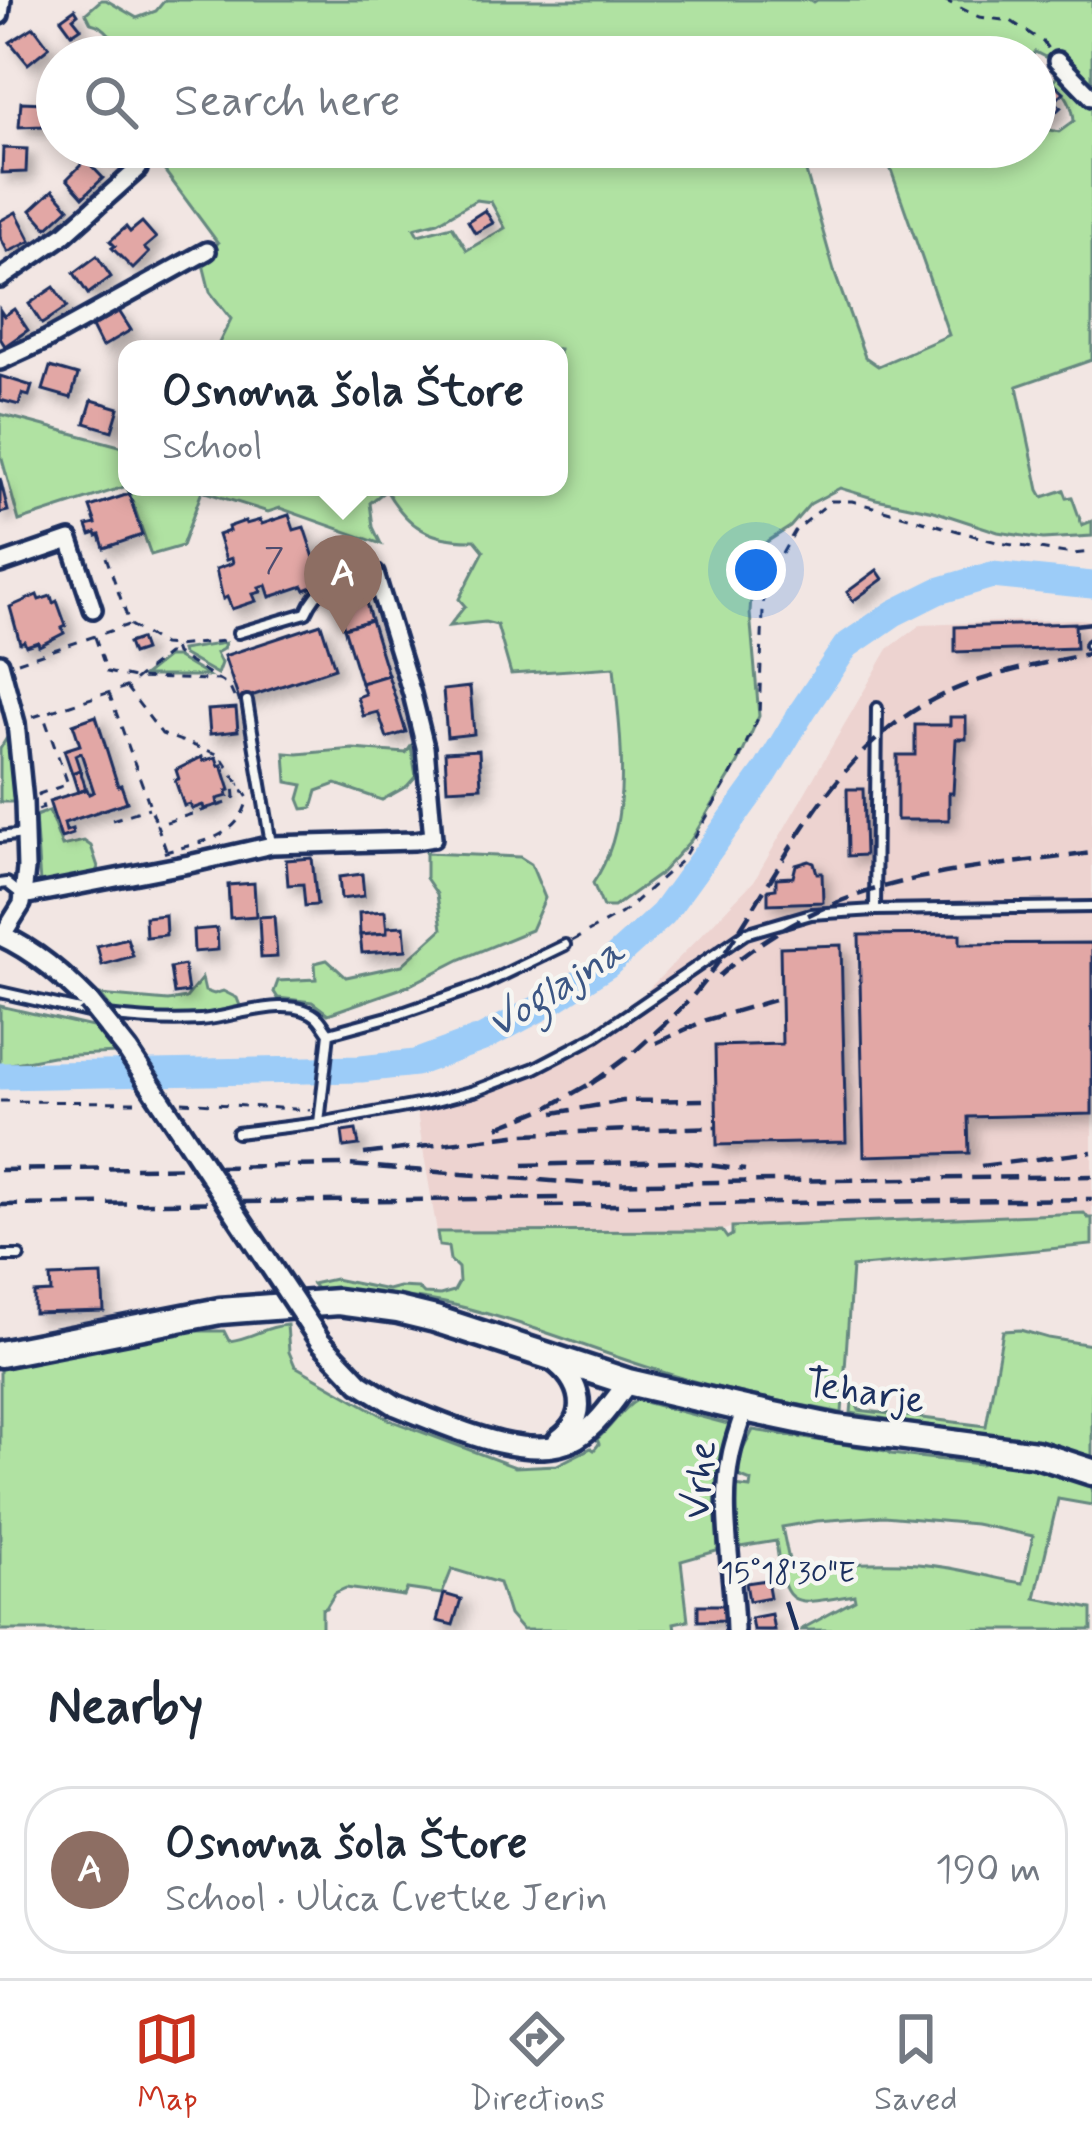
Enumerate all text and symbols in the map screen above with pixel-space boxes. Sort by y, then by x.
search box [36,36,1056,168]
icon: search [78,69,144,135]
text: Search here [174,73,401,132]
popup [118,340,568,496]
text: Osnovna šola Štore [162,363,524,422]
text: School [162,422,263,473]
pin: A [304,535,382,634]
house number: 7 [264,539,284,583]
your location [726,540,786,600]
water label: Voglajna [477,924,639,1056]
street label: Teharje [801,1358,929,1428]
street label: Vrhe [672,1439,730,1521]
text: 15°18'30"E [721,1554,855,1593]
text: Nearby [48,1675,203,1741]
text: Osnovna šola Štore [165,1815,528,1874]
text: A [77,1845,103,1896]
text: 190 m [935,1845,1041,1896]
text: School · Ulica Cvetke Jerin [165,1874,608,1925]
tab: Map [134,2006,200,2122]
tab: Directions [469,2006,605,2122]
tab: Saved [874,2006,958,2122]

